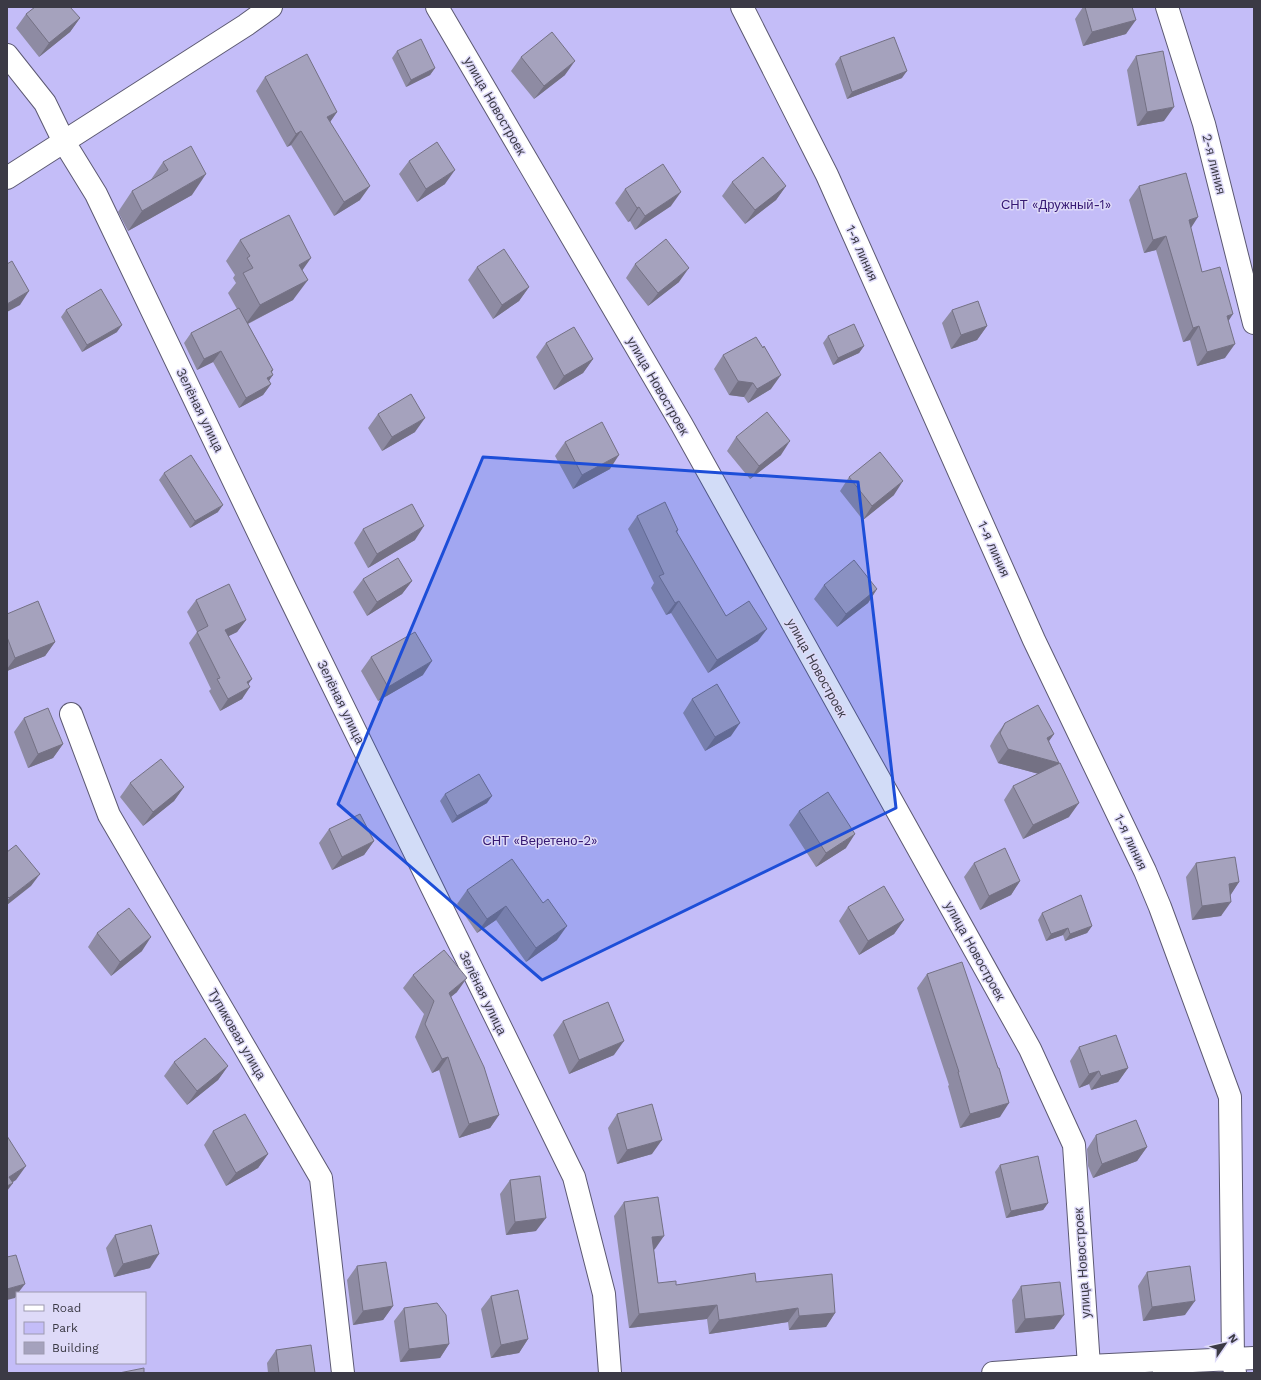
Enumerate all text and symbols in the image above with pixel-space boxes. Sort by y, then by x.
street label: улица Новостроек [461,54,529,158]
street label: 2-я линия [1199,132,1229,196]
park label: СНТ «Дружный-1» [1001,197,1111,212]
street label: 1-я линия [843,223,881,283]
street label: улица Новостроек [624,334,692,438]
street label: Зелёная улица [173,366,227,455]
street label: 1-я линия [975,519,1013,579]
street label: улица Новостроек [784,616,851,720]
street label: Зелёная улица [314,658,368,747]
street label: 1-я линия [1112,812,1150,872]
park label: СНТ «Веретено-2» [482,833,598,848]
street label: улица Новостроек [942,899,1009,1003]
street label: Зелёная улица [456,949,510,1038]
street label: Тупиковая улица [205,986,269,1083]
street label: улица Новостроек [1071,1207,1093,1319]
legend [16,1292,146,1364]
text: Road [52,1301,81,1315]
text: Park [52,1321,78,1335]
north arrow [1205,1324,1245,1364]
text: N [1225,1332,1241,1346]
text: Building [52,1341,99,1355]

